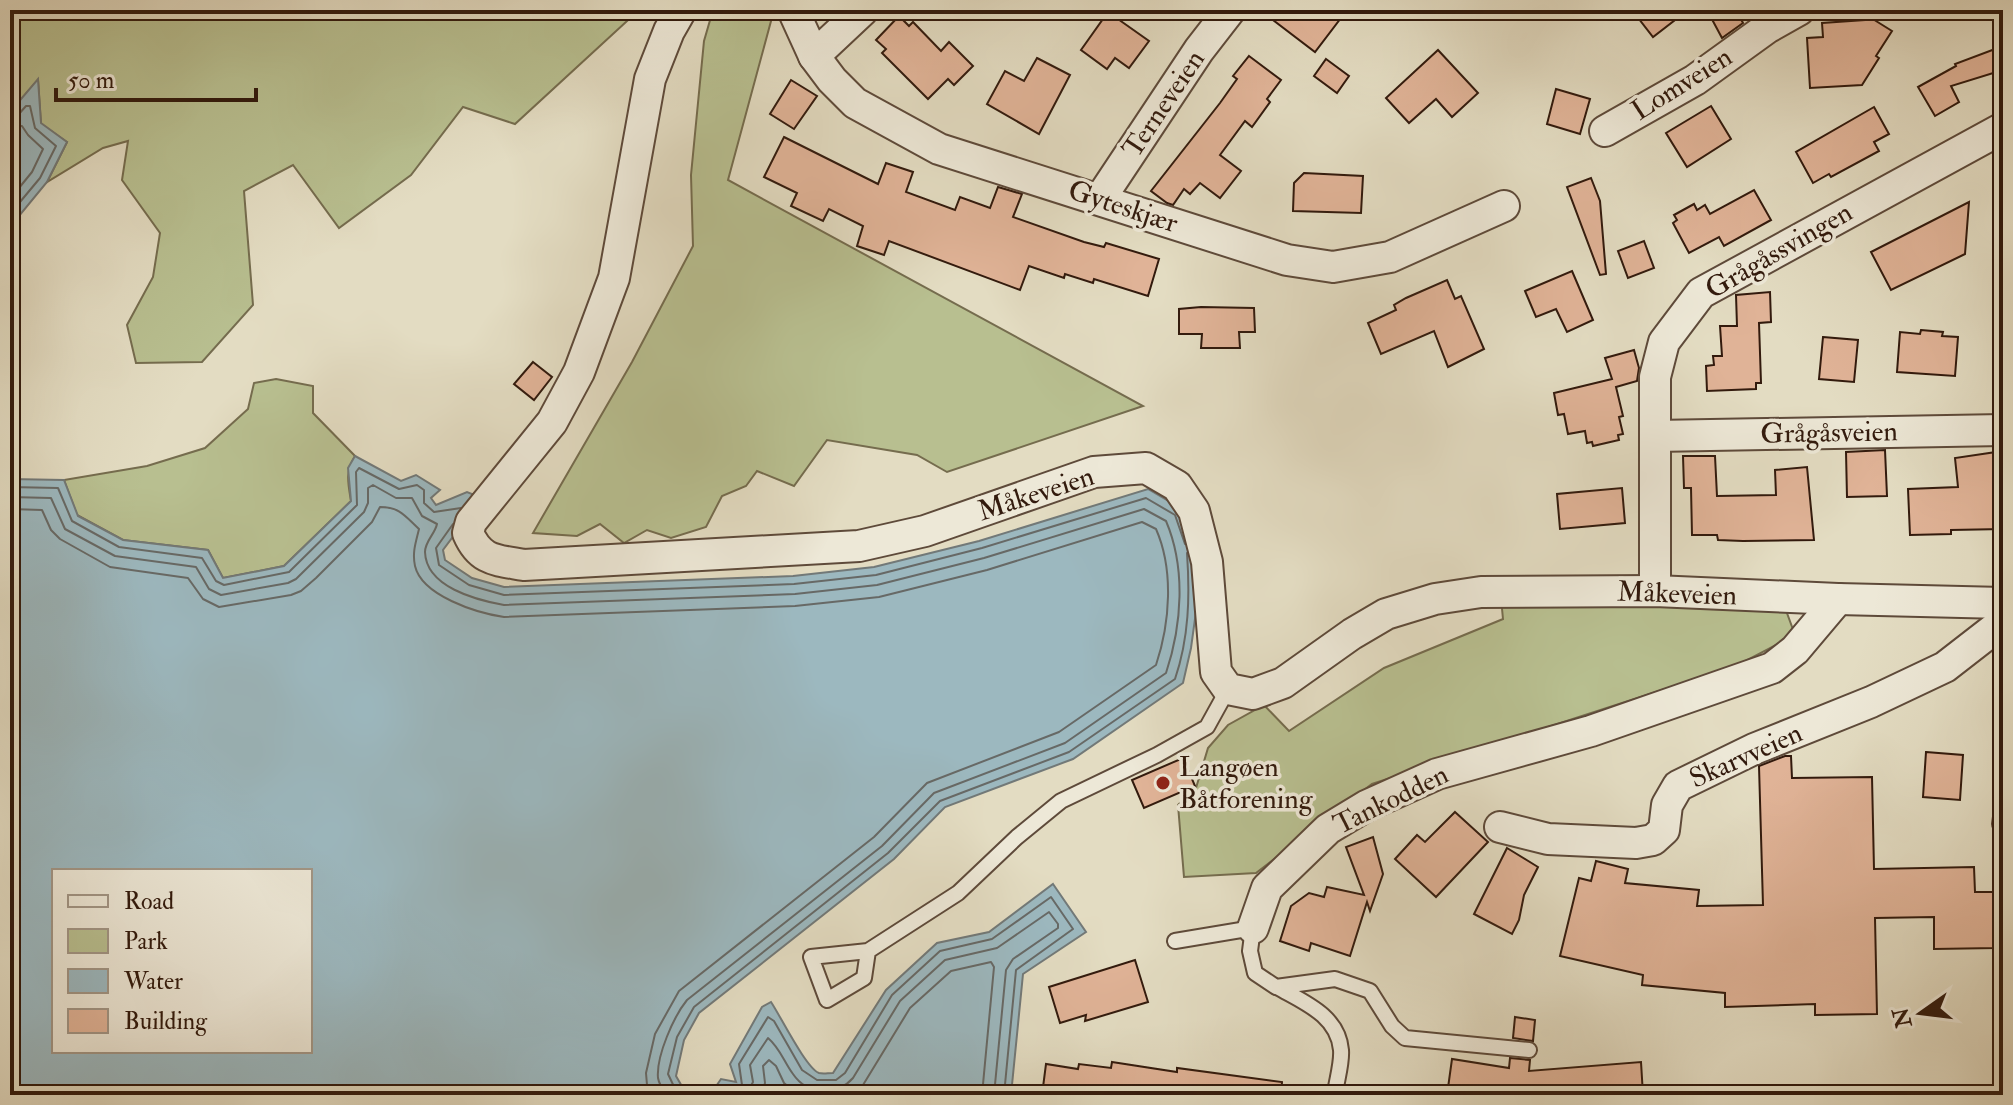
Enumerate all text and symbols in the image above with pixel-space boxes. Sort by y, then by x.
street label: Lomveien [1625,39,1739,129]
street label: Terneveien [1115,43,1213,165]
scale bar [56,52,256,102]
text: 50 m [68,65,115,96]
street label: Gyteskjær [1064,173,1183,241]
street label: Grågåssvingen [1699,195,1859,307]
street label: Grågåsveien [1760,414,1898,452]
street label: Måkeveien [973,459,1099,529]
street label: Måkeveien [1616,574,1738,614]
street label: Skarvveien [1684,716,1808,796]
place label: Langøen Båtforening [1179,750,1314,817]
street label: Tankodden [1328,757,1454,843]
marker: Langøen Båtforening [1154,774,1172,792]
legend [52,869,312,1053]
text: Road [124,886,174,917]
text: Park [124,926,168,957]
text: Water [123,966,183,997]
north arrow [1881,973,1961,1053]
text: N [1887,1004,1919,1032]
text: Building [124,1006,208,1037]

